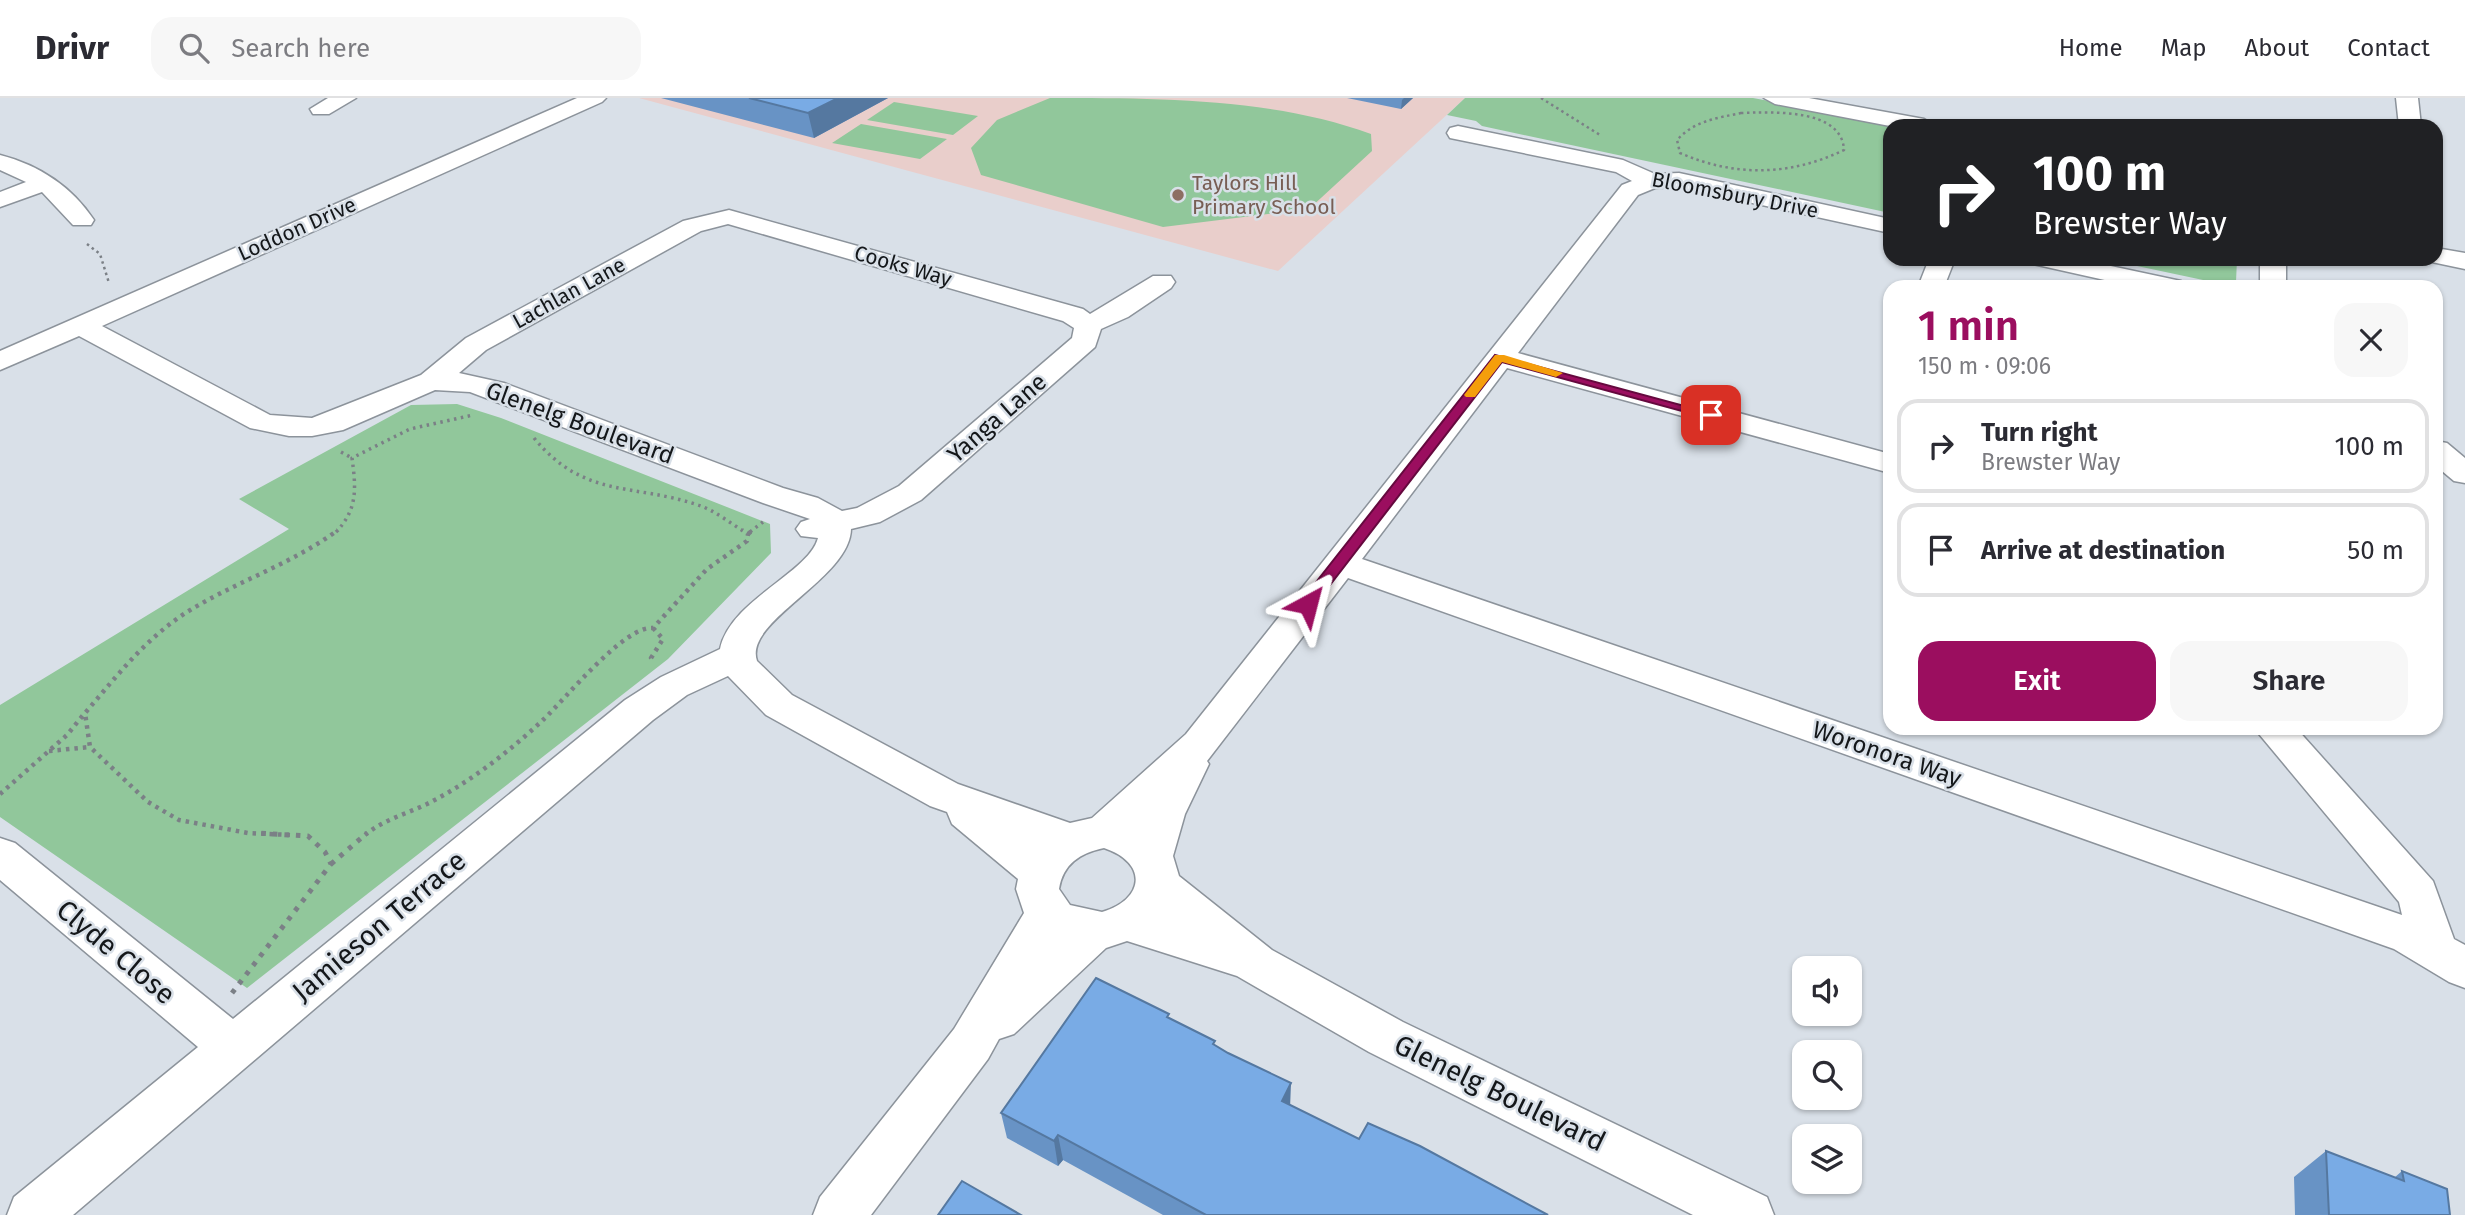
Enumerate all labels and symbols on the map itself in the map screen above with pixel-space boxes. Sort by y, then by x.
street label: Bloomsbury Drive [1650,166,1820,224]
place label: Taylors Hill Primary School [1192,170,1336,220]
marker: Taylors Hill Primary School [1170,187,1186,203]
street label: Loddon Drive [234,191,360,267]
street label: Cooks Way [851,240,955,292]
street label: Lachlan Lane [508,251,630,335]
street label: Yanga Lane [942,367,1052,469]
street label: Glenelg Boulevard [482,376,678,470]
pin [1681,385,1741,445]
position arrow [1271,567,1345,641]
street label: Woronora Way [1809,715,1965,793]
street label: Jamieson Terrace [286,844,472,1008]
street label: Clyde Close [50,893,182,1011]
street label: Glenelg Boulevard [1389,1028,1611,1158]

